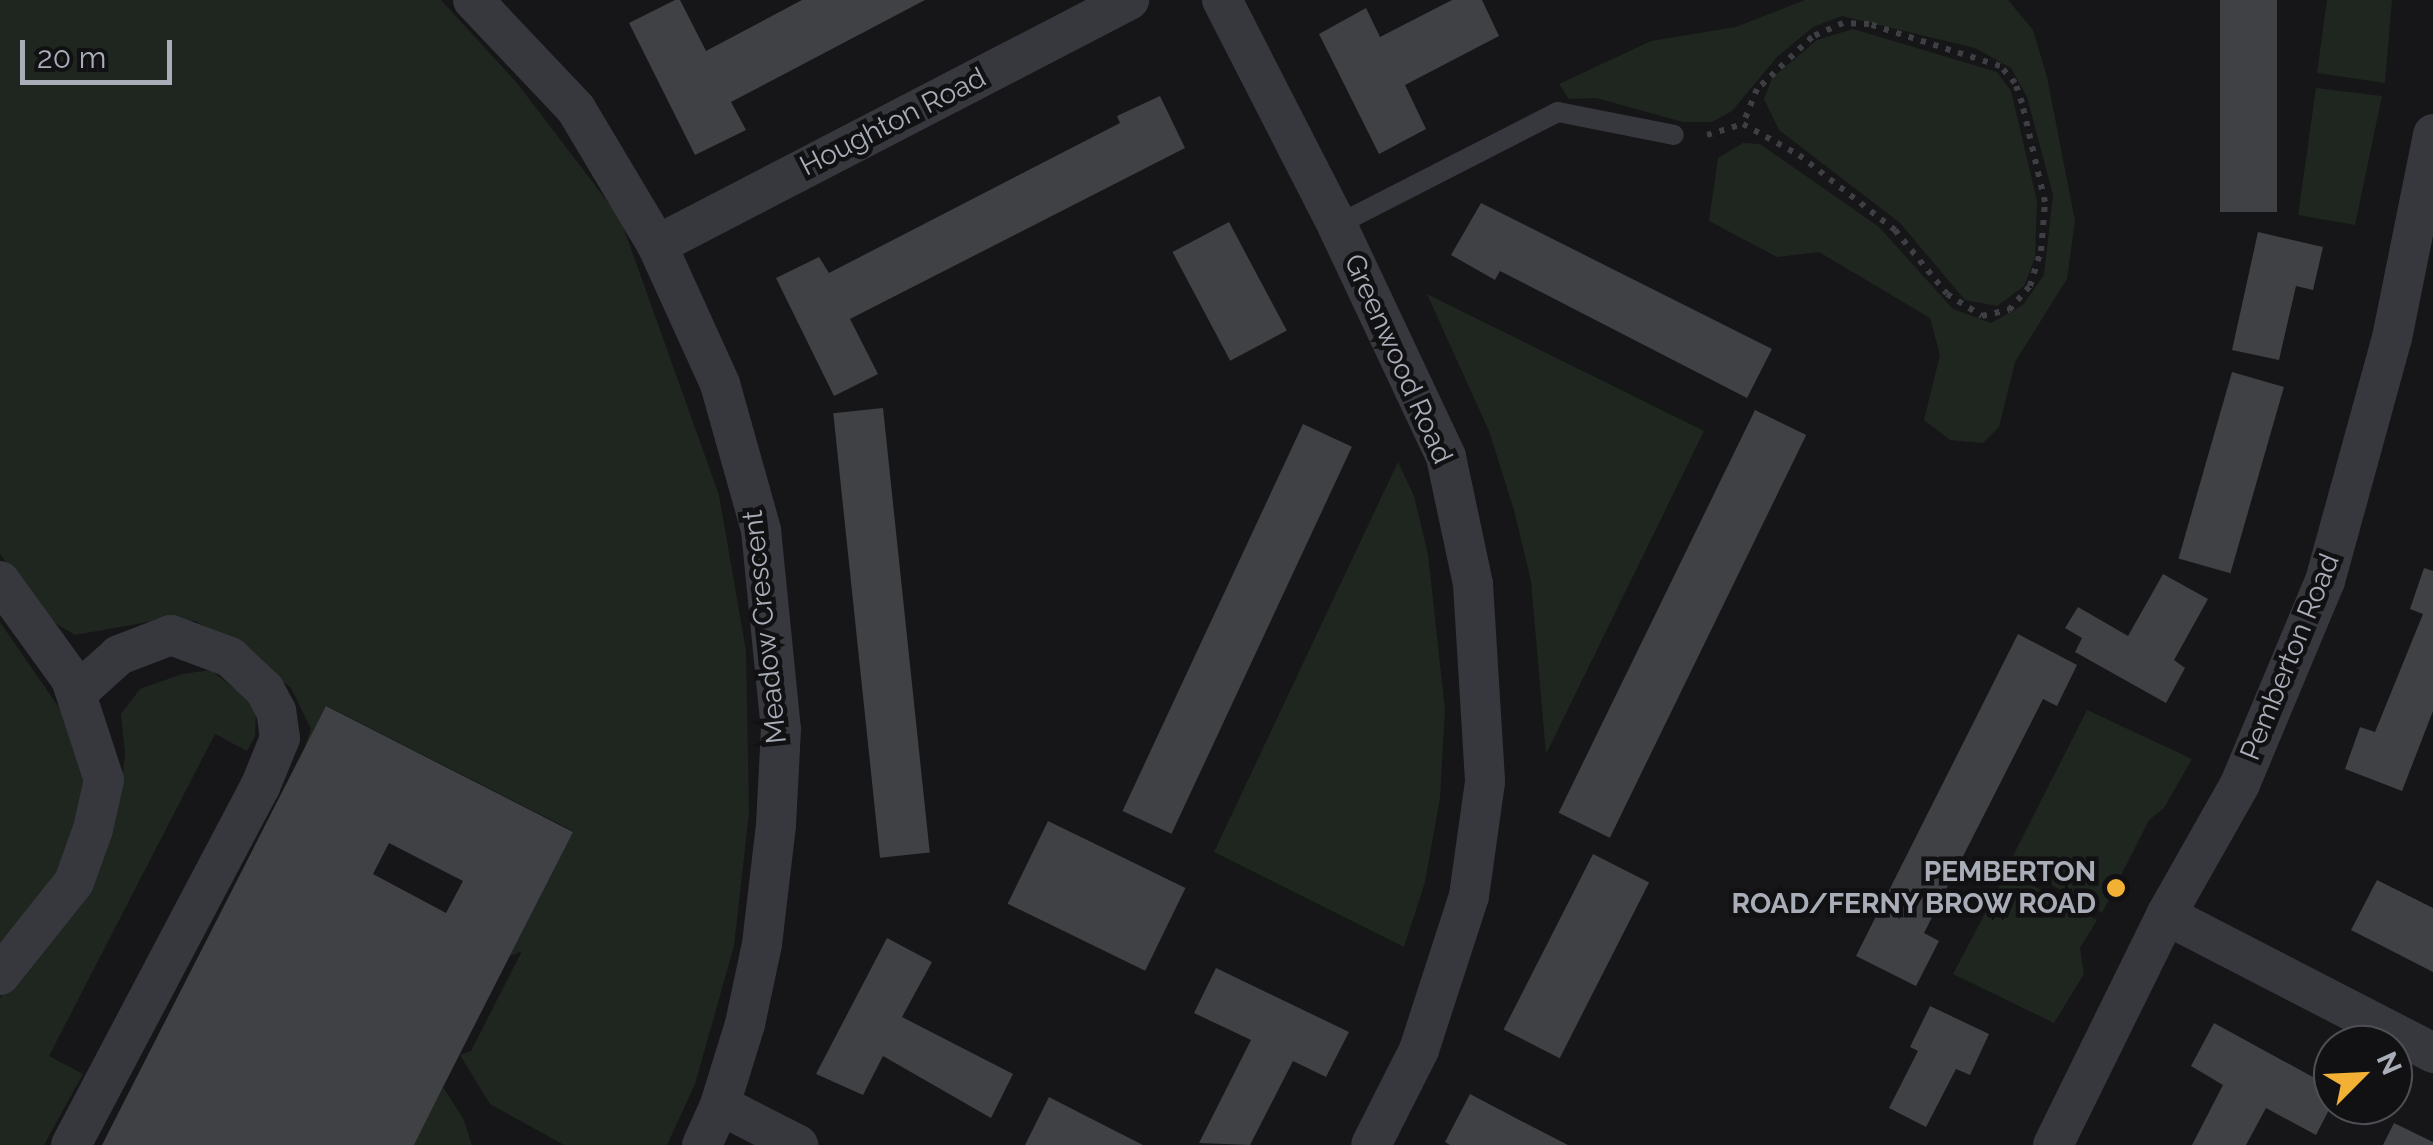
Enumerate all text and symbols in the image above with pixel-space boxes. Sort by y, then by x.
scale bar [25,20,178,82]
text: 20 m [37,40,106,75]
street label: Houghton Road [795,61,991,183]
street label: Greenwood Road [1337,249,1459,469]
street label: Meadow Crescent [736,508,794,746]
street label: Pemberton Road [2233,549,2347,765]
place label: PEMBERTON ROAD/FERNY BROW ROAD [1729,855,2096,921]
marker: PEMBERTON ROAD/FERNY BROW ROAD [2105,877,2127,899]
north arrow [2313,1025,2413,1125]
text: N [2370,1047,2408,1080]

